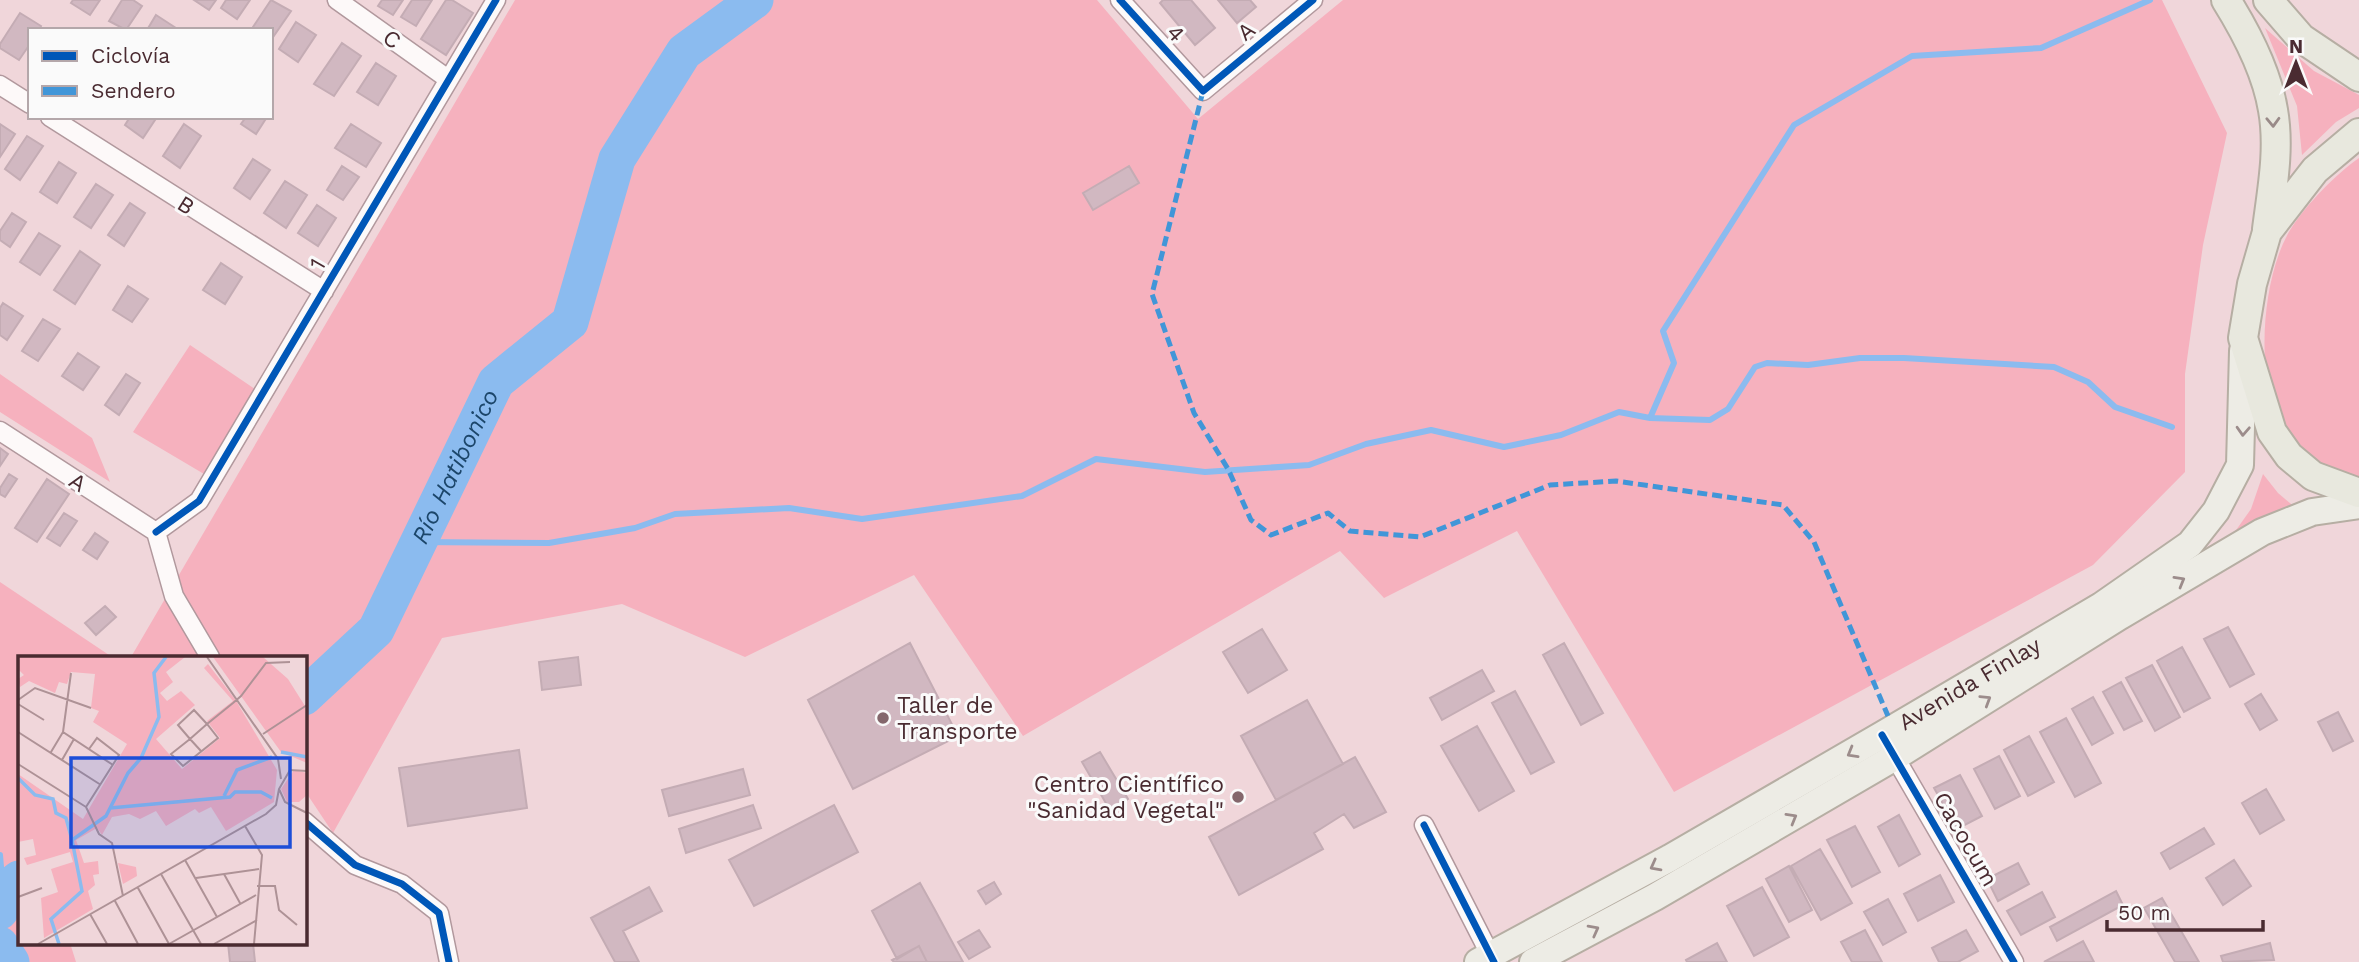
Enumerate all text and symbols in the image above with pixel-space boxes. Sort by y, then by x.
street label: A [1232,16,1261,47]
street label: 4 [1161,19,1190,48]
street label: C [377,24,406,55]
legend [28,28,273,119]
north arrow [2261,28,2331,98]
text: N [2289,35,2303,58]
text: Ciclovía [91,43,170,68]
text: Sendero [91,78,176,103]
one-way arrow [2266,116,2281,127]
street label: B [172,190,199,221]
street label: 1 [303,254,331,275]
water label: Río Hatibonico [406,385,504,548]
one-way arrow [2235,426,2250,437]
street label: A [64,467,91,498]
one-way arrow [2172,576,2185,589]
street label: Avenida Finlay [1894,631,2046,736]
inset map [18,656,306,944]
place label: Taller de Transporte [897,692,1018,745]
one-way arrow [1979,695,1992,708]
marker: Taller de Transporte [875,710,891,726]
one-way arrow [1847,744,1860,757]
place label: Centro Científico "Sanidad Vegetal" [1027,771,1224,824]
street label: Cacocum [1928,787,2003,891]
marker: Centro Científico "Sanidad Vegetal" [1230,789,1246,805]
one-way arrow [1784,813,1797,826]
one-way arrow [1650,858,1662,871]
scale bar [2107,888,2263,932]
text: 50 m [2118,900,2170,925]
one-way arrow [1587,925,1599,938]

